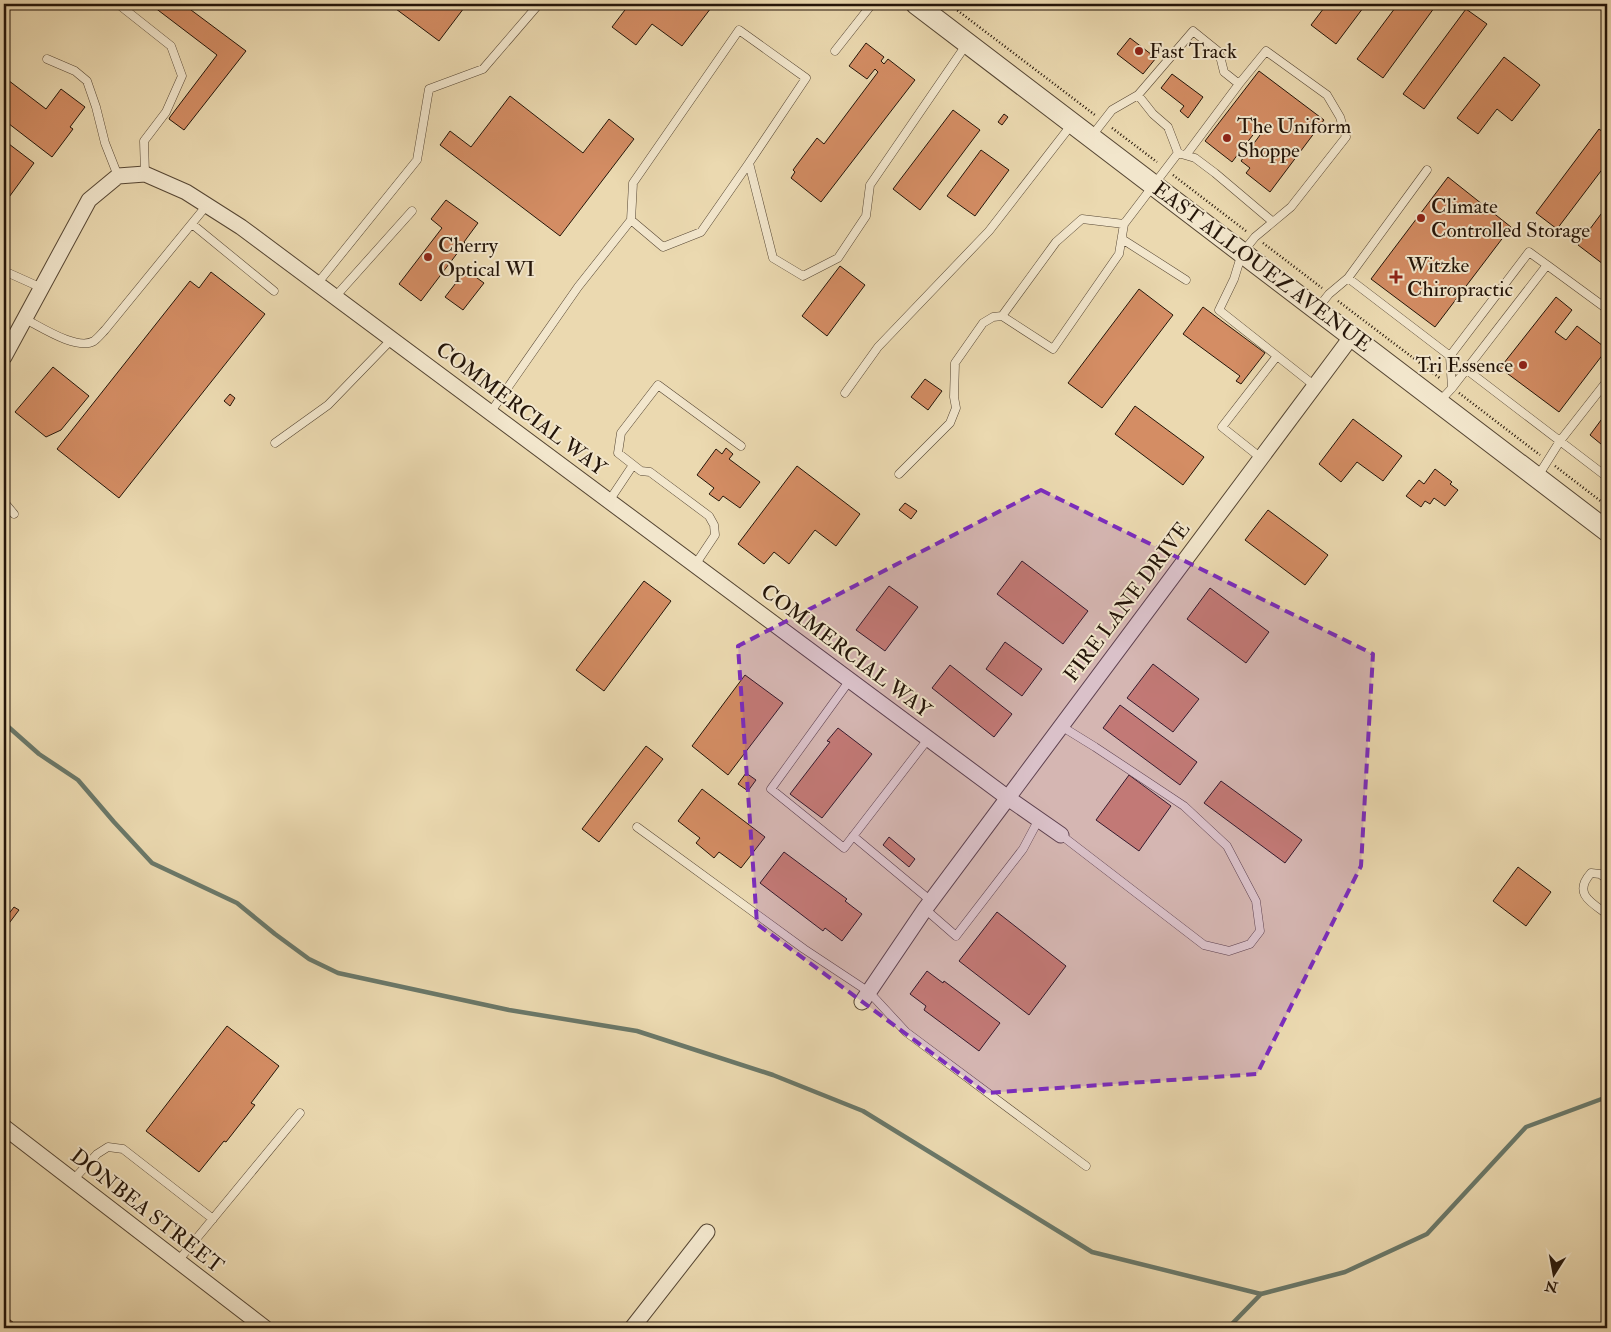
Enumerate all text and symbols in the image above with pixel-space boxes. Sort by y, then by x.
place label: Fast Track [1149,38,1237,65]
marker: Fast Track [1133,45,1145,57]
place label: The Uniform Shoppe [1237,113,1351,164]
marker: The Uniform Shoppe [1221,132,1233,144]
street label: EAST ALLOUEZ AVENUE [1147,176,1377,358]
place label: Climate Controlled Storage [1431,193,1590,244]
marker: Climate Controlled Storage [1415,212,1427,224]
place label: Cherry Optical WI [438,232,535,283]
marker: Cherry Optical WI [422,251,434,263]
place label: Witzke Chiropractic [1406,252,1514,303]
marker: Witzke Chiropractic [1389,270,1403,284]
street label: COMMERCIAL WAY [430,336,612,482]
place label: Tri Essence [1416,352,1513,379]
marker: Tri Essence [1517,359,1529,371]
street label: FIRE LANE DRIVE [1058,516,1196,688]
street label: COMMERCIAL WAY [755,578,937,724]
street label: DONBEA STREET [65,1143,229,1280]
north arrow [1528,1250,1578,1300]
text: N [1543,1277,1560,1296]

